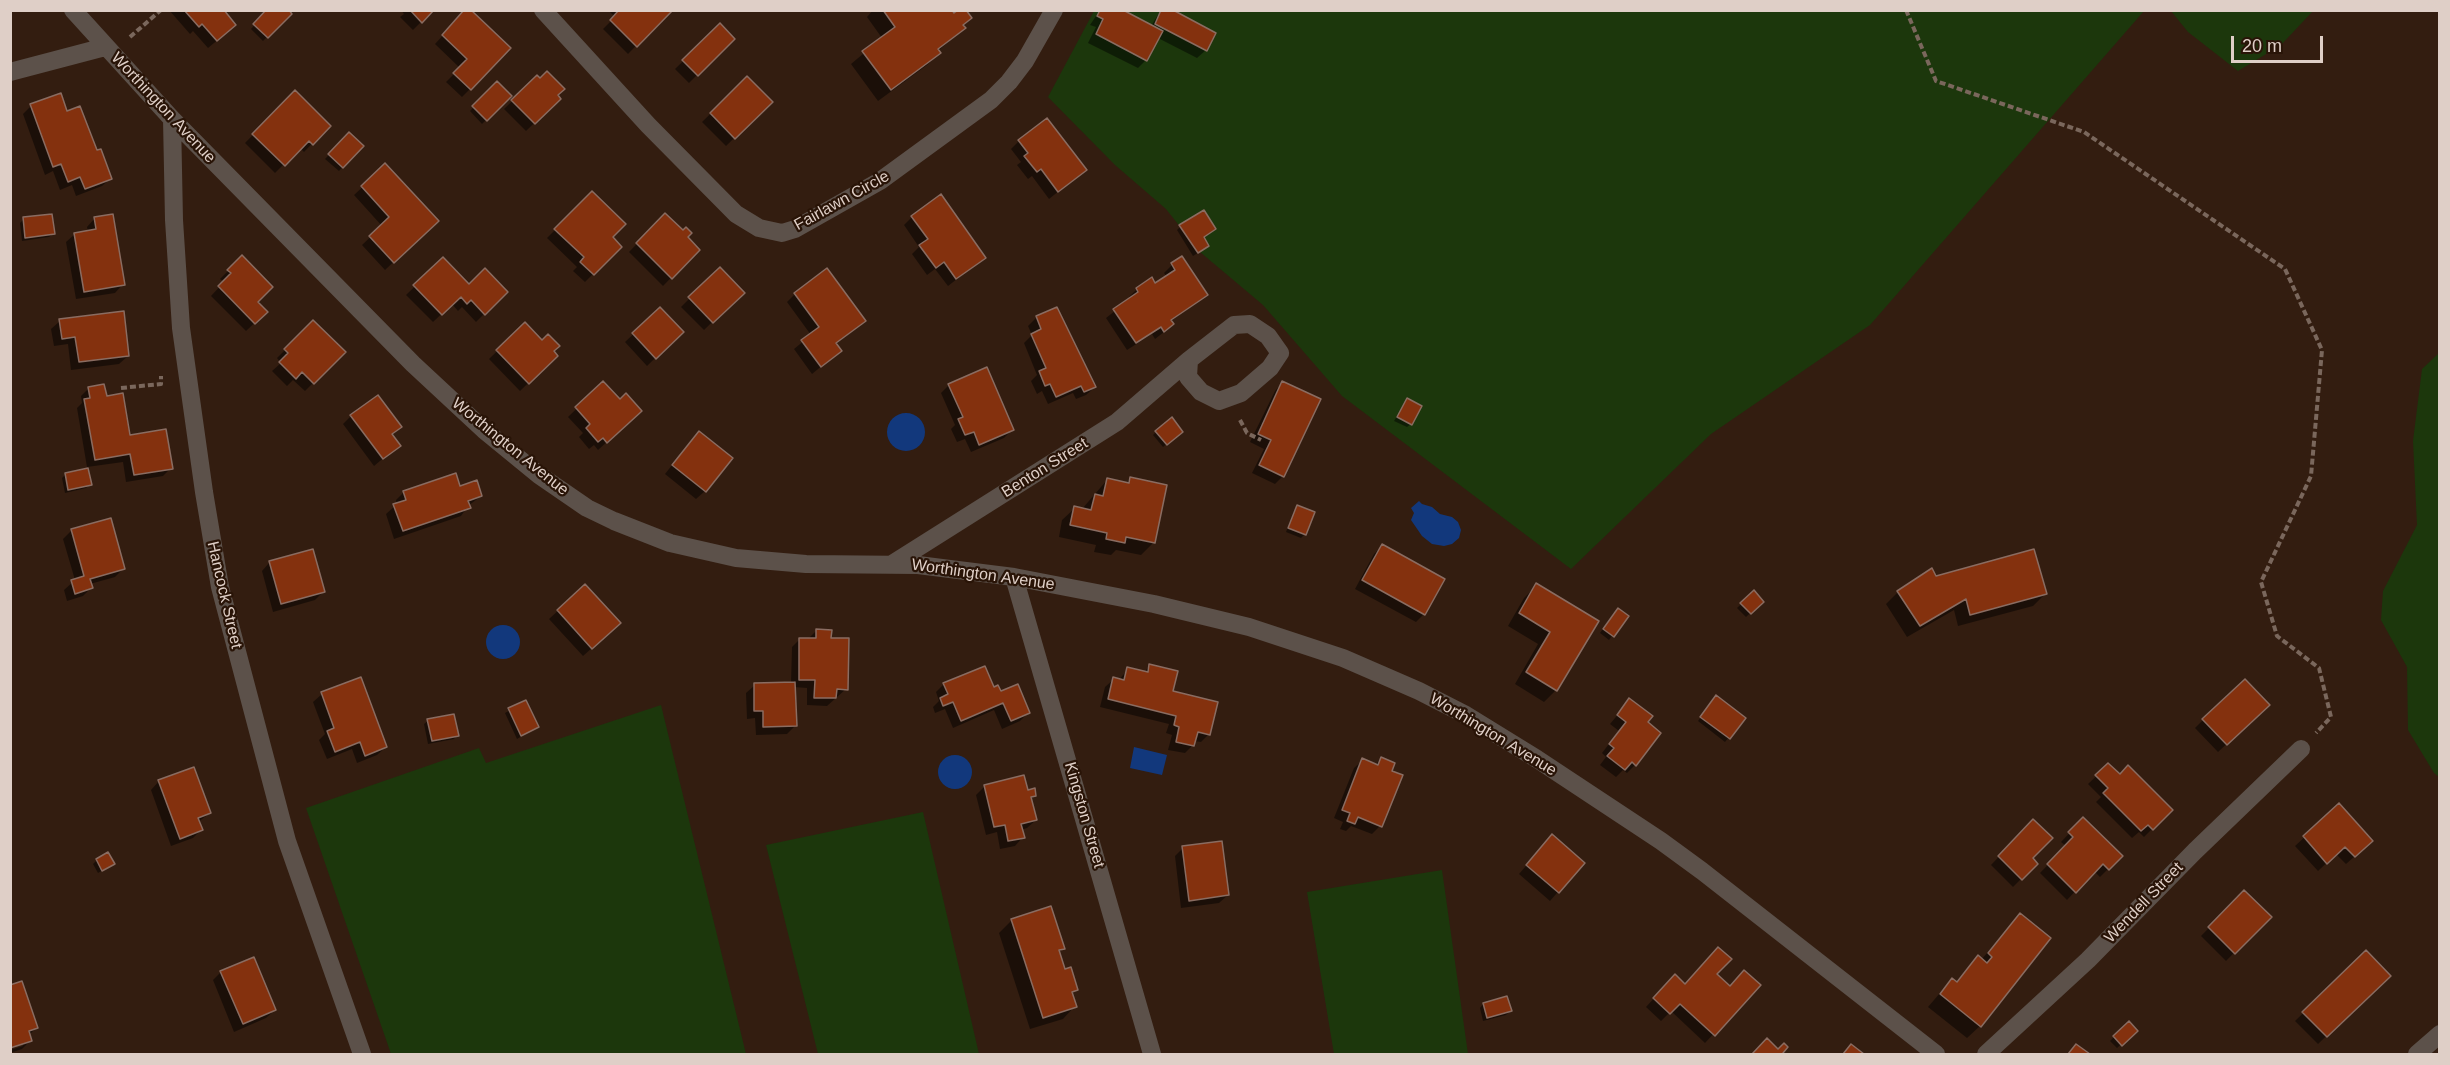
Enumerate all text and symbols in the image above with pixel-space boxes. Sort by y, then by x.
scale bar [2234,24,2326,62]
text: 20 m [2242,36,2282,56]
street label: Worthington Avenue [107,49,219,167]
street label: Fairlawn Circle [791,167,893,235]
street label: Worthington Avenue [448,394,572,500]
street label: Benton Street [998,434,1092,502]
street label: Hancock Street [202,540,246,650]
street label: Worthington Avenue [910,555,1056,595]
street label: Worthington Avenue [1426,690,1560,780]
street label: Kingston Street [1060,760,1108,870]
street label: Wendell Street [2101,859,2187,947]

